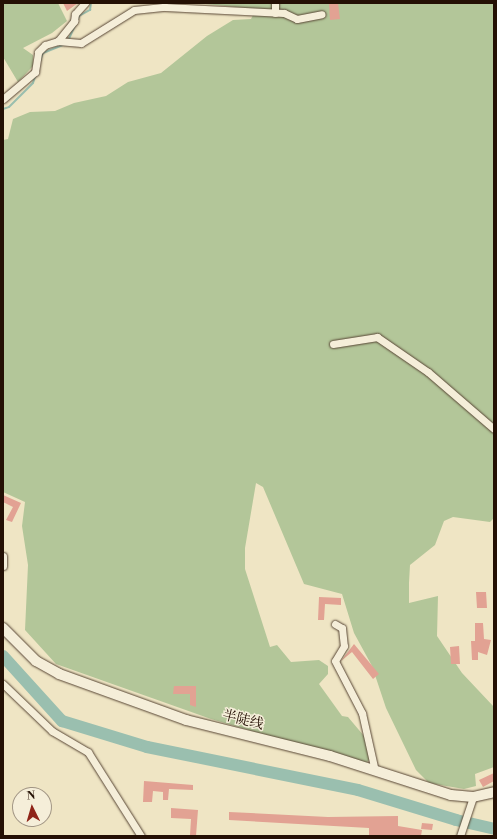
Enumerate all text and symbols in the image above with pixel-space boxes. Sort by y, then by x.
street label: 半陡线 [221,707,265,733]
north arrow [12,787,52,827]
text: N [26,789,36,803]

